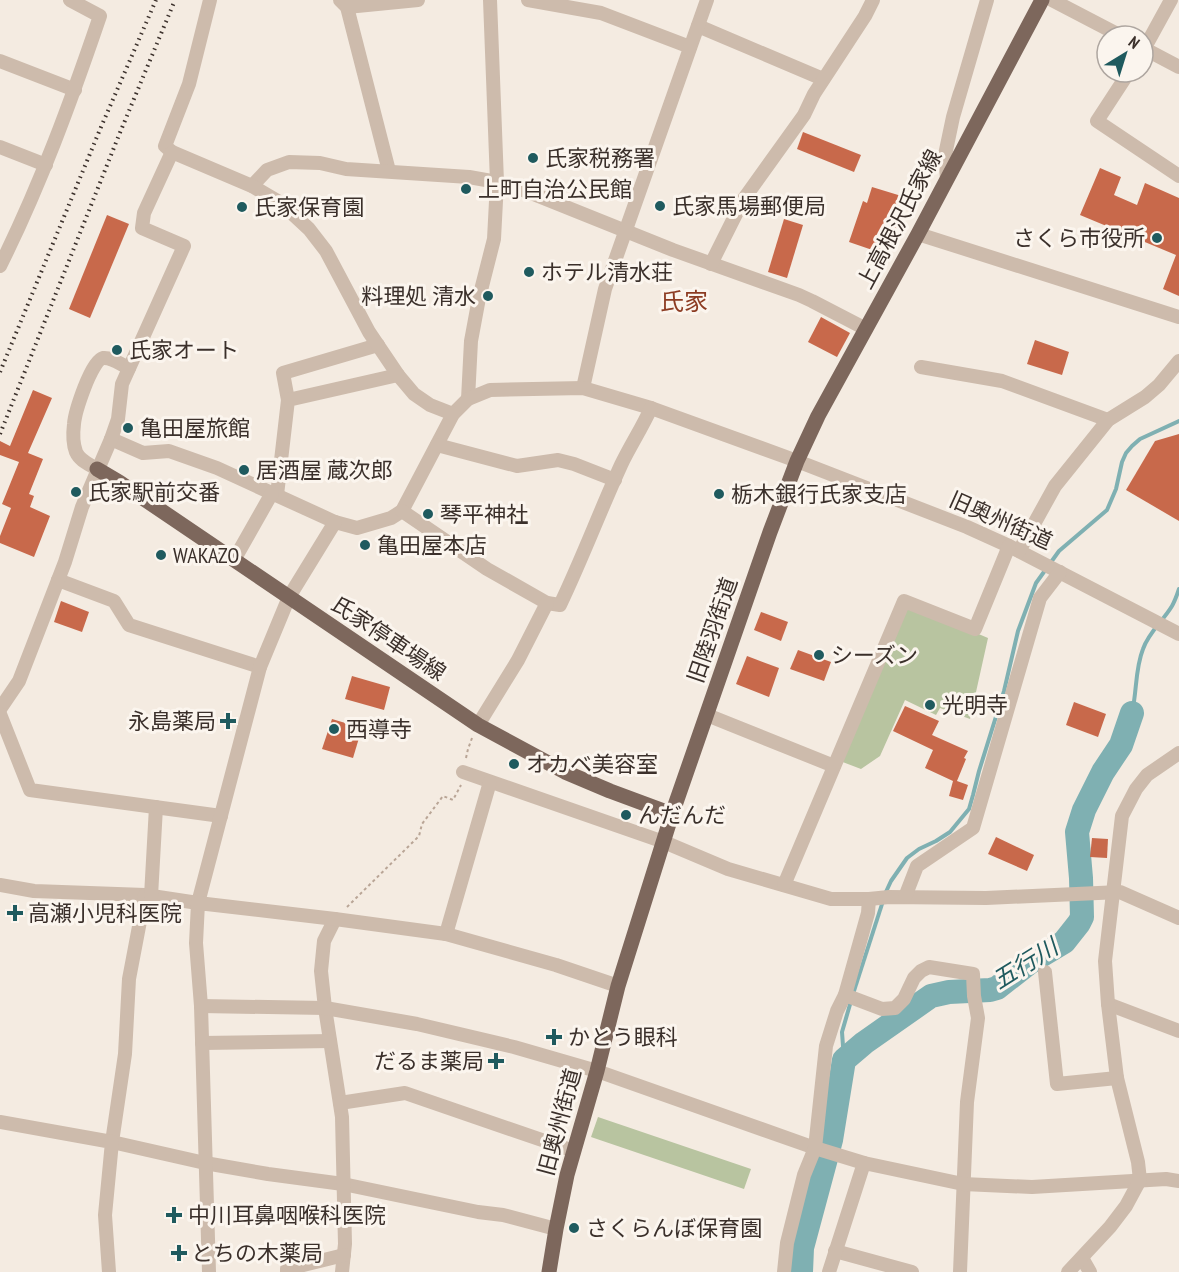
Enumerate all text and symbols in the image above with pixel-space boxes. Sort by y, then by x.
north arrow [1095,24,1155,84]
text: N [1125,32,1144,53]
place label: 氏家税務署 [545,144,655,172]
street label: 上高根沢氏家線 [850,144,948,294]
marker: 氏家税務署 [526,151,540,165]
place label: 上町自治公民館 [478,175,632,203]
marker: 上町自治公民館 [459,182,473,196]
place label: 氏家馬場郵便局 [672,192,826,220]
place label: 氏家保育園 [254,193,364,221]
marker: 氏家馬場郵便局 [653,199,667,213]
marker: 氏家保育園 [235,200,249,214]
place label: さくら市役所 [1013,224,1145,252]
marker: さくら市役所 [1150,231,1164,245]
place label: ホテル清水荘 [541,258,673,286]
marker: ホテル清水荘 [522,265,536,279]
place label: 料理処 清水 [361,282,476,310]
district label: 氏家 [660,286,708,317]
marker: 料理処 清水 [481,289,495,303]
place label: 氏家オート [129,336,239,364]
marker: 氏家オート [110,343,124,357]
place label: 亀田屋旅館 [140,414,250,442]
marker: 亀田屋旅館 [121,421,135,435]
place label: 居酒屋 蔵次郎 [256,456,393,484]
marker: 居酒屋 蔵次郎 [237,463,251,477]
place label: 氏家駅前交番 [88,478,220,506]
place label: 栃木銀行氏家支店 [731,480,907,508]
marker: 氏家駅前交番 [69,485,83,499]
street label: 旧奥州街道 [945,485,1057,555]
marker: 栃木銀行氏家支店 [712,487,726,501]
place label: 琴平神社 [440,500,528,528]
marker: 琴平神社 [421,507,435,521]
place label: 亀田屋本店 [377,531,487,559]
marker: 亀田屋本店 [358,538,372,552]
place label: WAKAZO [173,541,239,569]
marker: WAKAZO [154,548,168,562]
street label: 旧陸羽街道 [681,573,743,687]
street label: 氏家停車場線 [326,589,452,687]
place label: シーズン [831,641,918,669]
marker: シーズン [812,648,826,662]
place label: 光明寺 [942,691,1008,719]
marker: 光明寺 [923,698,937,712]
place label: 永島薬局 [128,707,216,735]
marker: 永島薬局 [221,714,235,728]
place label: 西導寺 [346,715,412,743]
marker: 西導寺 [327,722,341,736]
place label: オカベ美容室 [526,750,658,778]
marker: オカベ美容室 [507,757,521,771]
place label: んだんだ [638,801,726,829]
marker: んだんだ [619,808,633,822]
place label: 高瀬小児科医院 [28,899,182,927]
marker: 高瀬小児科医院 [6,904,24,922]
water label: 五行川 [986,930,1066,996]
place label: かとう眼科 [568,1023,678,1051]
marker: かとう眼科 [545,1028,563,1046]
place label: だるま薬局 [374,1047,484,1075]
marker: だるま薬局 [489,1054,503,1068]
street label: 旧奥州街道 [531,1065,587,1179]
place label: 中川耳鼻咽喉科医院 [188,1201,386,1229]
marker: 中川耳鼻咽喉科医院 [165,1206,183,1224]
place label: さくらんぼ保育園 [586,1214,762,1242]
marker: さくらんぼ保育園 [567,1221,581,1235]
place label: とちの木薬局 [191,1239,323,1267]
marker: とちの木薬局 [172,1246,186,1260]

